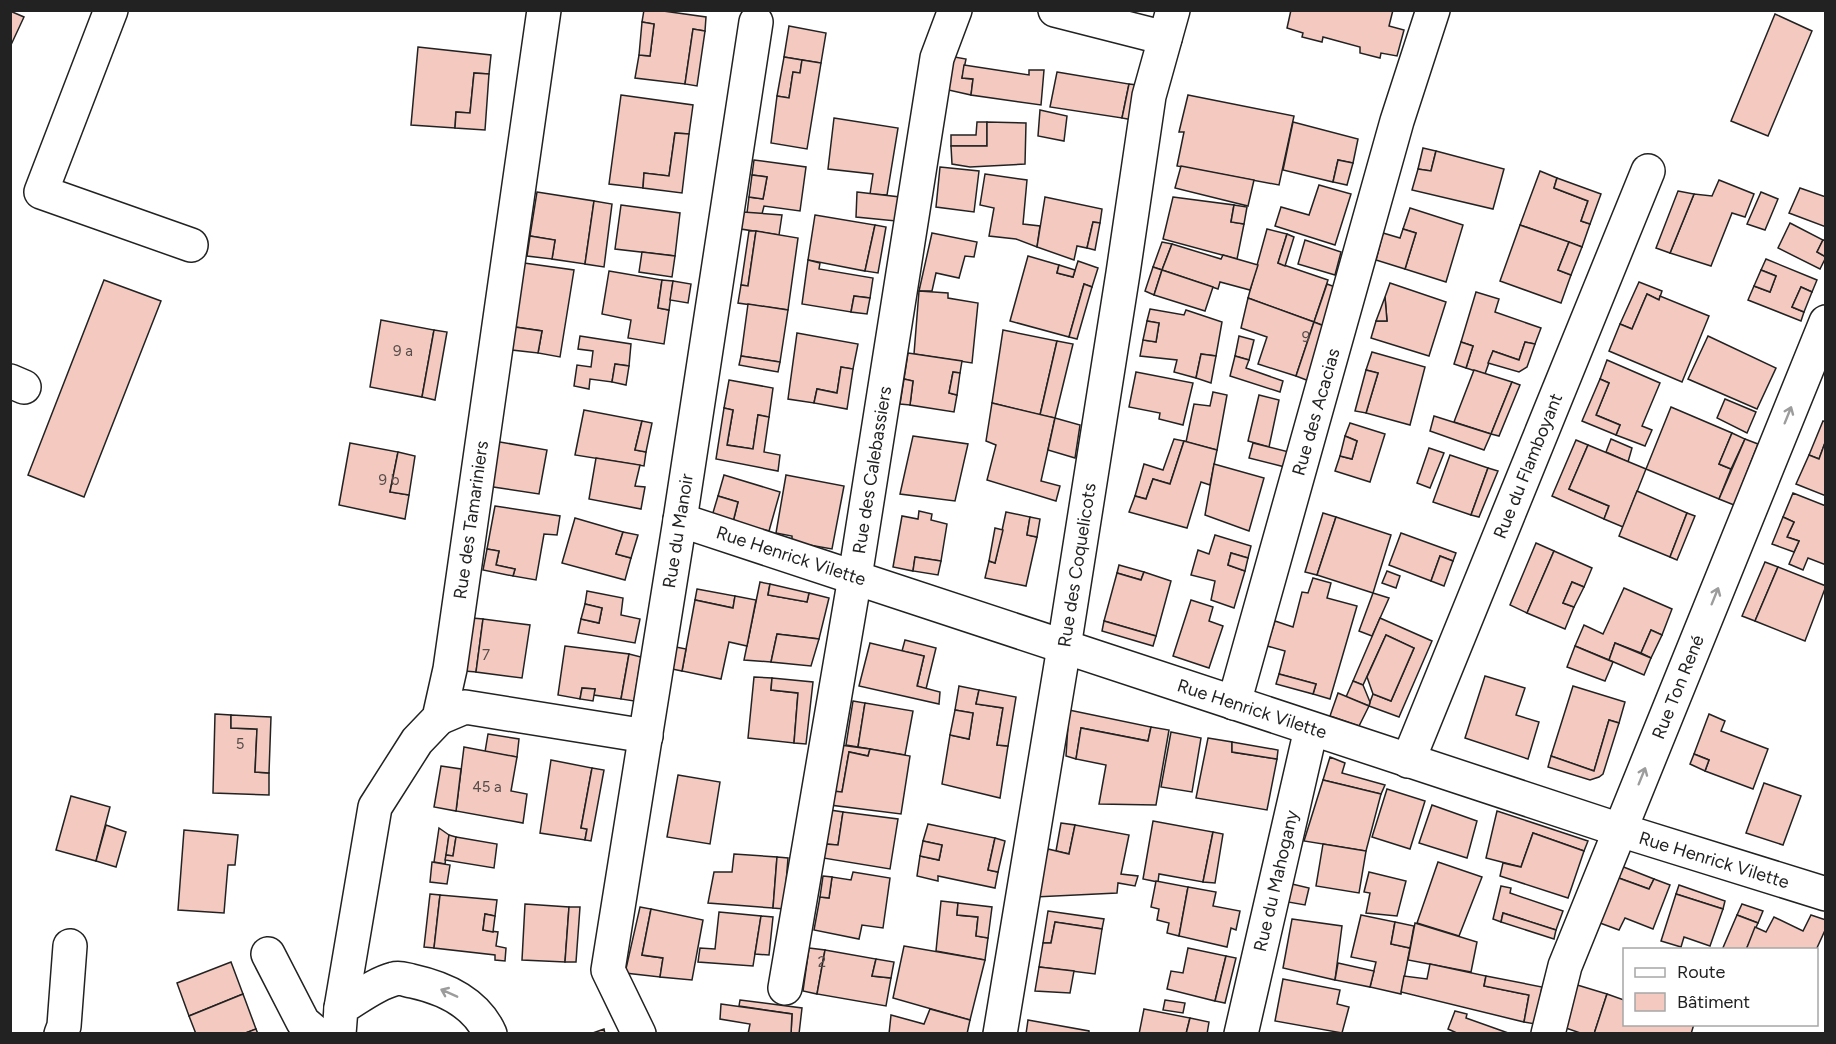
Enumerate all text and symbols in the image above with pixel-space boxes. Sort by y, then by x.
house number: 9 [1302,328,1310,346]
house number: 9 a [393,342,413,360]
street label: Rue des Acacias [1287,346,1345,478]
street label: Rue des Calebassiers [848,384,896,556]
street label: Rue du Flamboyant [1489,390,1567,542]
one-way arrow [1783,406,1794,425]
street label: Rue des Tamariniers [449,439,493,601]
house number: 9 b [379,471,400,489]
street label: Rue du Manoir [658,472,698,590]
street label: Rue des Coquelicots [1053,481,1101,649]
street label: Rue Henrick Vilette [713,521,869,591]
one-way arrow [1710,587,1721,605]
street label: Rue Ton René [1647,632,1709,742]
house number: 7 [482,646,490,664]
street label: Rue Henrick Vilette [1174,674,1330,744]
house number: 5 [236,735,244,753]
one-way arrow [1637,768,1648,786]
house number: 45 a [472,778,502,796]
street label: Rue du Mahogany [1249,808,1303,954]
street label: Rue Henrick Vilette [1636,827,1792,893]
legend [1623,948,1818,1026]
house number: 2 [818,953,826,971]
text: Route [1677,961,1726,983]
one-way arrow [441,987,459,999]
text: Bâtiment [1677,991,1750,1013]

